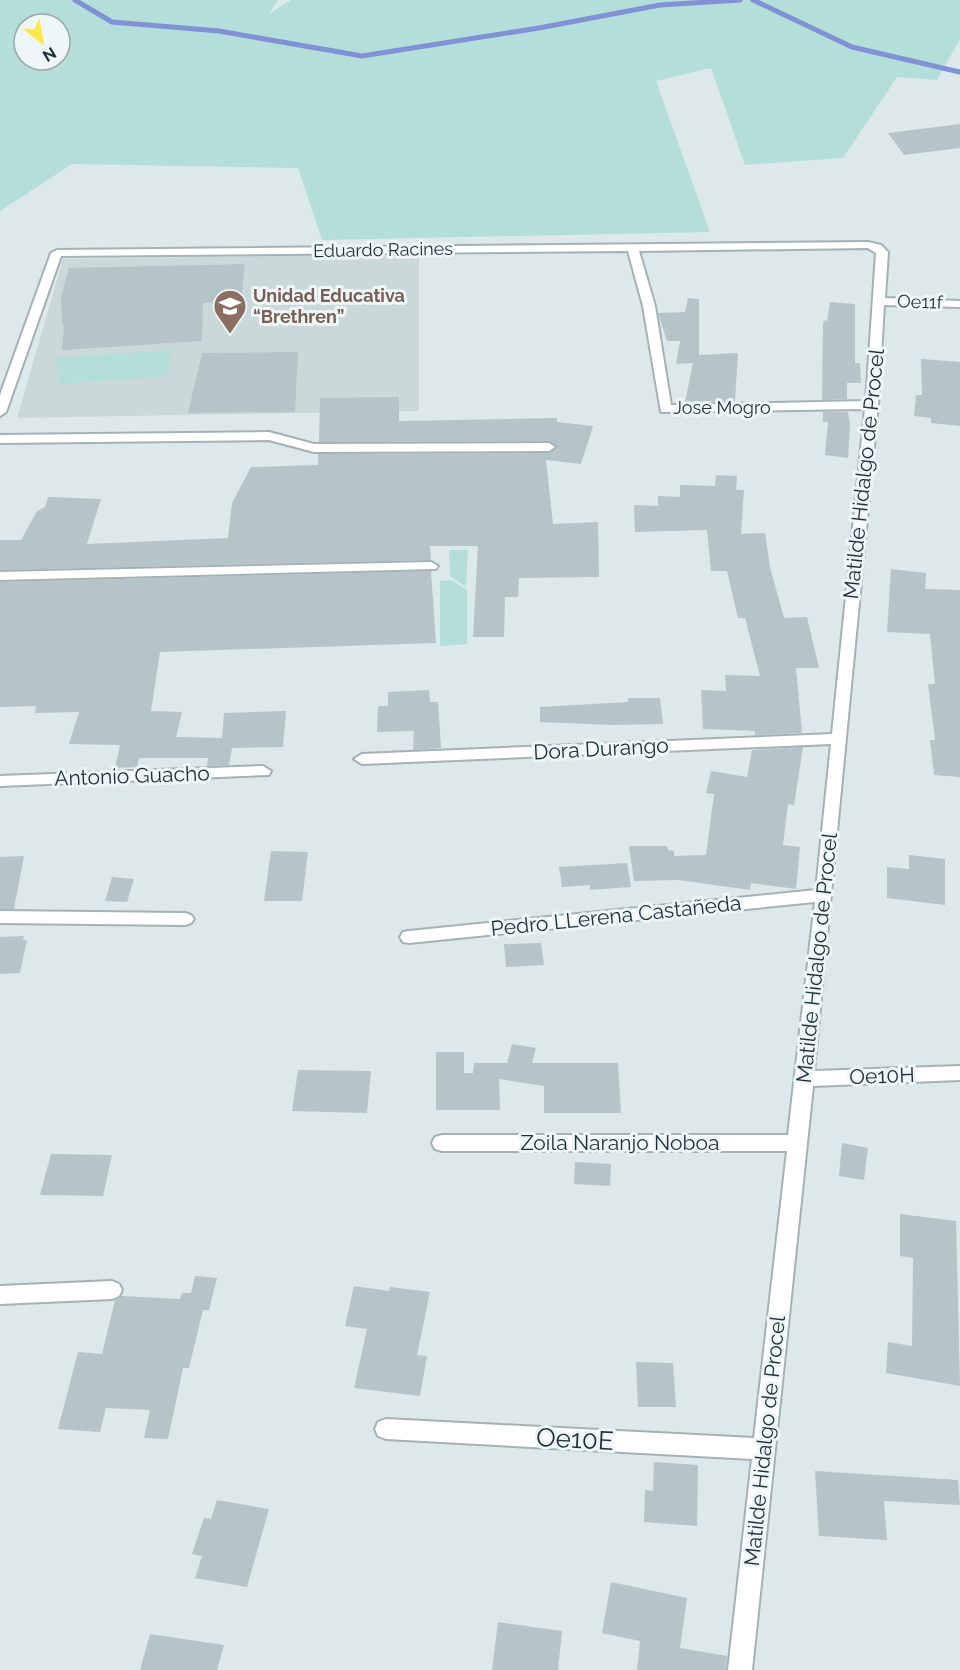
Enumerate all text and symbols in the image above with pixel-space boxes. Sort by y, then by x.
north arrow [12,12,72,72]
text: N [39,43,60,66]
street label: Eduardo Racines [313,238,453,261]
place label: Unidad Educativa “Brethren” [253,285,405,327]
school or university icon: Unidad Educativa “Brethren” [212,288,248,335]
street label: Oe11f [897,290,944,313]
street label: Matilde Hidalgo de Procel [838,347,889,600]
street label: Jose Mogro [673,397,771,418]
street label: Dora Durango [533,732,669,765]
street label: Antonio Guacho [54,760,210,791]
street label: Matilde Hidalgo de Procel [791,831,842,1084]
street label: Pedro LLerena Castañeda [489,890,742,941]
street label: Oe10H [849,1062,915,1089]
street label: Zoila Naranjo Noboa [520,1130,720,1155]
street label: Matilde Hidalgo de Procel [739,1314,790,1567]
street label: Oe10E [535,1422,615,1456]

